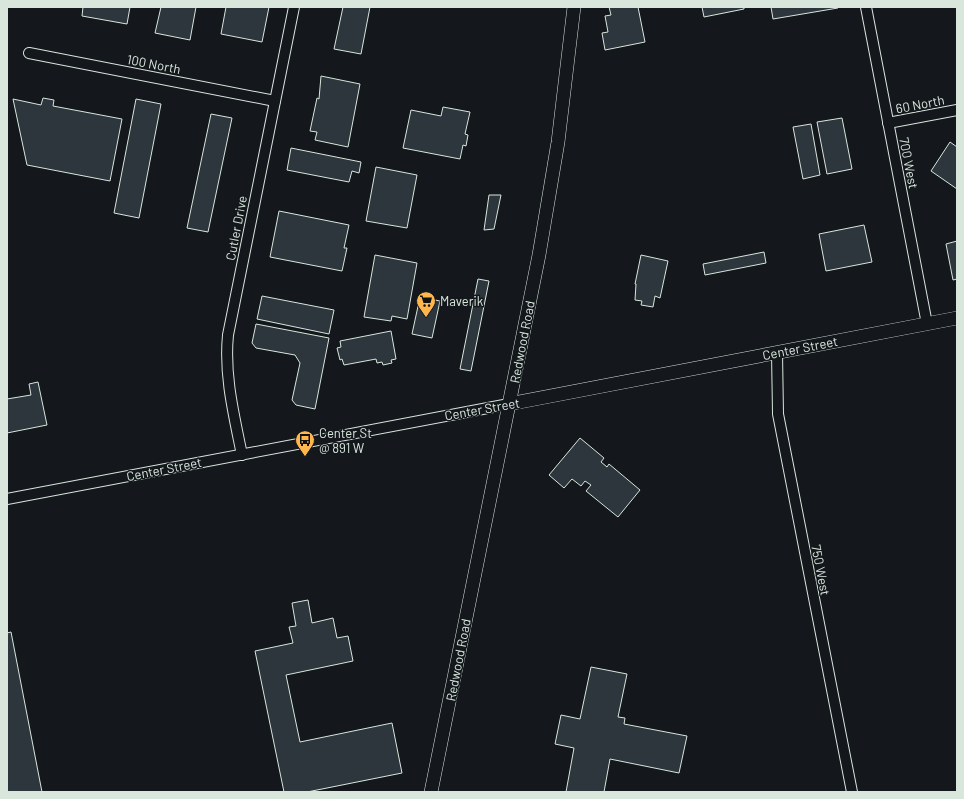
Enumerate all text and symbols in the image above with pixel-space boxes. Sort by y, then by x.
street label: 100 North [126,51,182,77]
street label: 60 North [894,91,946,117]
street label: 700 West [896,136,922,190]
street label: Cutler Drive [222,194,250,262]
supermarket icon: Maverik [415,290,437,318]
place label: Maverik [440,293,484,309]
street label: Redwood Road [506,299,538,385]
street label: Center Street [761,333,839,363]
street label: Center Street [443,395,521,423]
place label: Center St @ 891 W [319,425,372,456]
bus stop icon: Center St @ 891 W [294,429,316,457]
street label: Center Street [125,454,203,484]
street label: 750 West [808,543,834,597]
street label: Redwood Road [442,617,474,703]

